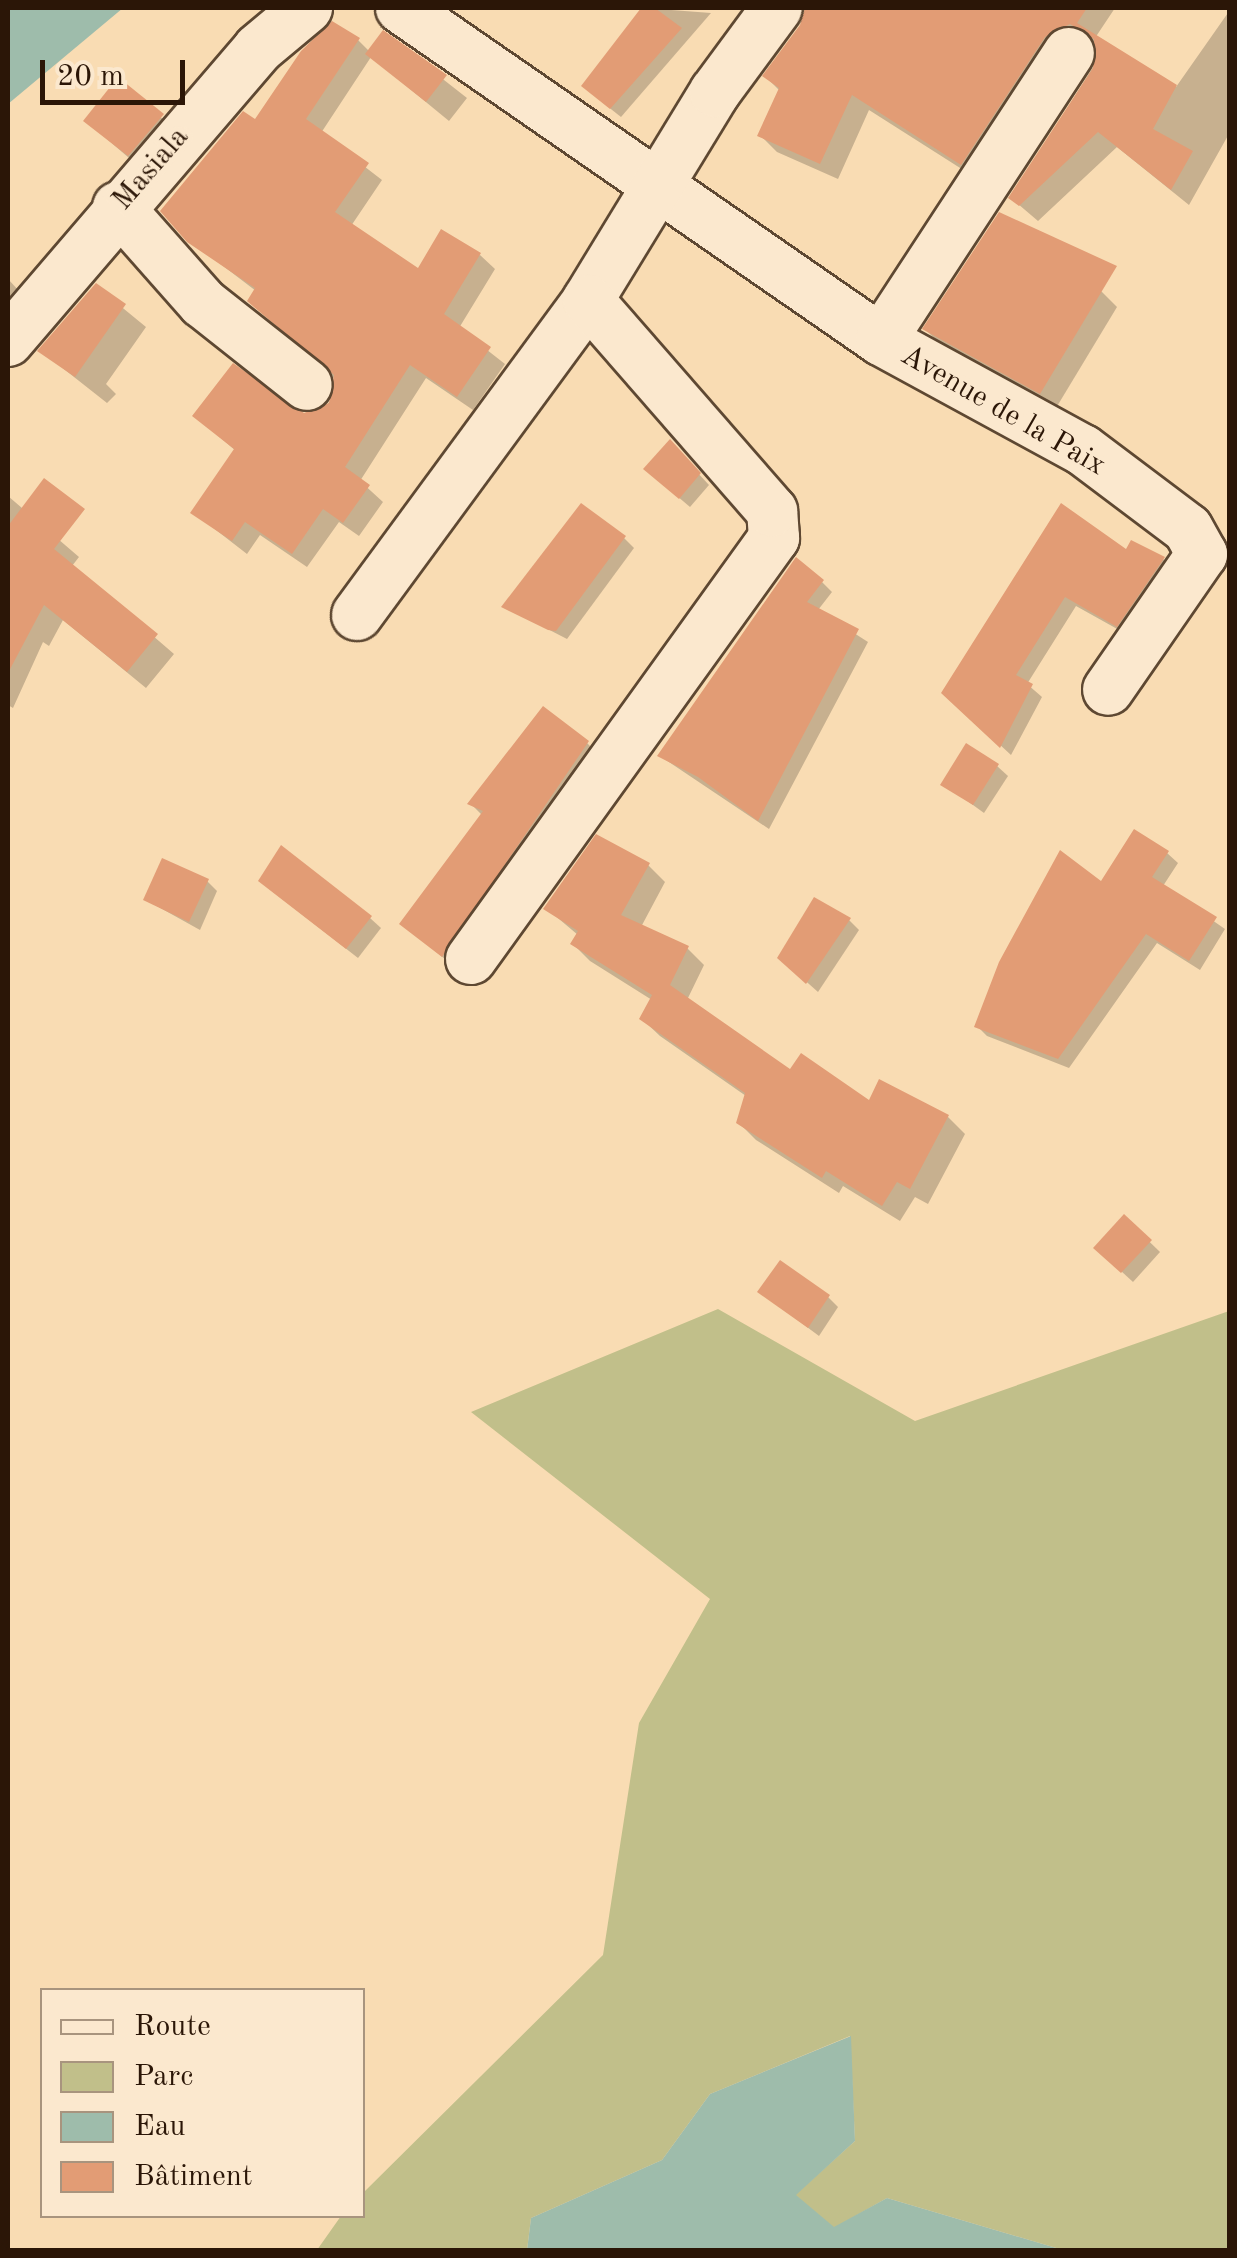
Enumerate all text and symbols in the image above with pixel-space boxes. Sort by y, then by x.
scale bar [45,40,190,102]
text: 20 m [57,62,124,92]
street label: Masiala [105,120,197,218]
street label: Avenue de la Paix [894,338,1112,484]
legend [40,1988,365,2218]
text: Route [134,2012,211,2042]
text: Parc [134,2062,193,2092]
text: Eau [134,2112,186,2142]
text: Bâtiment [134,2162,252,2192]

